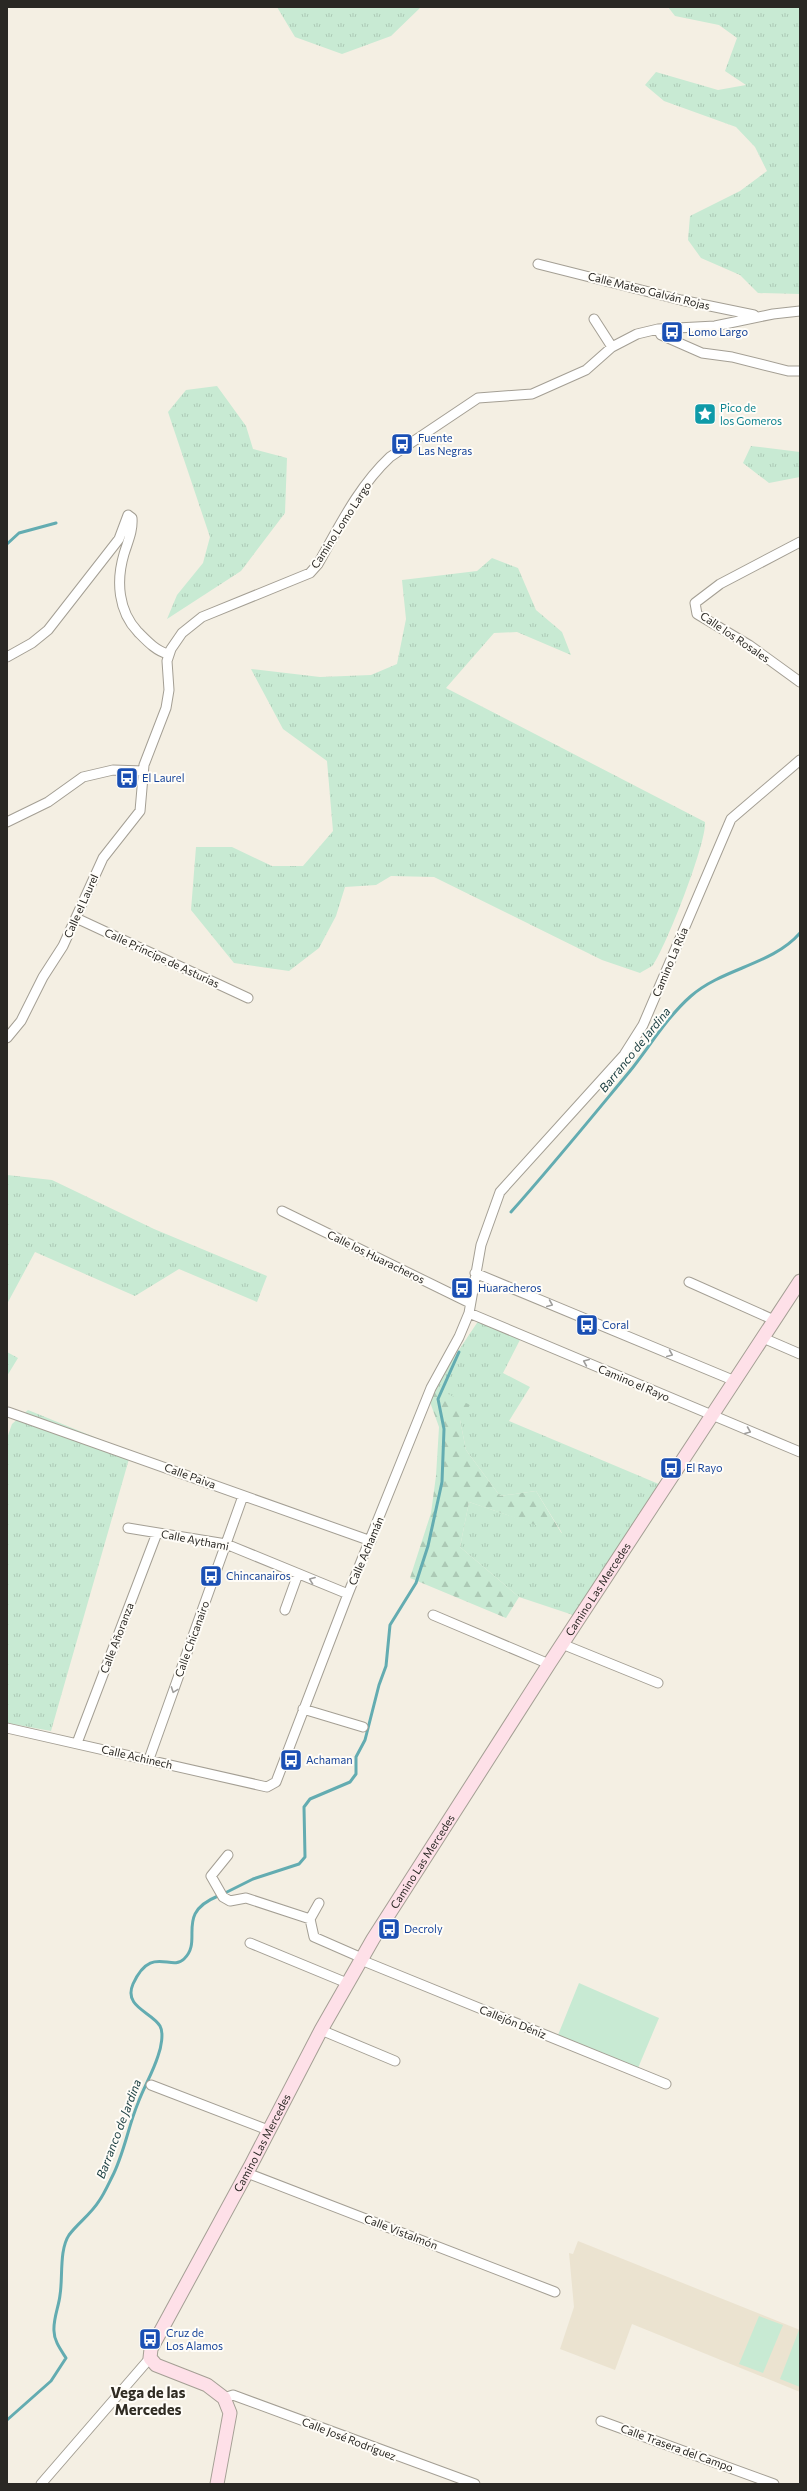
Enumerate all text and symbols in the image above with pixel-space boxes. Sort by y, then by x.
street label: Calle Mateo Galván Rojas [587,269,711,312]
bus stop icon: Lomo Largo [659,319,685,345]
place label: Lomo Largo [688,325,748,338]
place icon: Pico de los Gomeros [692,401,718,427]
place label: Pico de los Gomeros [720,401,782,427]
bus stop icon: Fuente Las Negras [389,431,415,457]
place label: Fuente Las Negras [418,431,472,457]
street label: Camino Lomo Largo [308,479,374,571]
street label: Calle los Rosales [698,609,772,665]
bus stop icon: El Laurel [114,765,140,791]
place label: El Laurel [142,771,184,784]
street label: Calle el Laurel [61,872,100,940]
street label: Calle Príncipe de Asturias [103,925,222,990]
street label: Camino La Rúa [649,925,690,998]
water label: Barranco de Jardina [596,1004,674,1095]
street label: Calle los Huaracheros [325,1227,427,1286]
bus stop icon: Huaracheros [449,1275,475,1301]
place label: Huaracheros [478,1281,541,1294]
one-way arrow [547,1299,554,1307]
bus stop icon: Coral [574,1312,600,1338]
place label: Coral [602,1318,629,1331]
one-way arrow [666,1349,674,1357]
one-way arrow [582,1359,589,1367]
street label: Camino el Rayo [596,1362,672,1404]
one-way arrow [744,1426,751,1434]
bus stop icon: El Rayo [658,1455,684,1481]
street label: Calle Paiva [163,1460,218,1491]
place label: El Rayo [686,1461,723,1474]
street label: Calle Achamán [345,1515,386,1587]
street label: Calle Aythami [160,1527,230,1552]
street label: Camino Las Mercedes [562,1540,633,1638]
bus stop icon: Chincanairos [198,1563,224,1589]
place label: Chincanairos [226,1569,291,1582]
one-way arrow [308,1576,315,1584]
street label: Calle Chicanairo [172,1598,212,1679]
street label: Calle Añoranza [97,1601,136,1675]
one-way arrow [170,1687,178,1694]
street label: Calle Achinech [100,1742,174,1771]
bus stop icon: Achaman [278,1747,304,1773]
place label: Achaman [306,1753,353,1766]
street label: Camino Las Mercedes [387,1812,457,1911]
bus stop icon: Decroly [376,1916,402,1942]
place label: Decroly [404,1922,443,1935]
street label: Callejón Déniz [478,2002,549,2041]
water label: Barranco de Jardina [93,2077,144,2181]
street label: Camino Las Mercedes [231,2091,293,2194]
street label: Calle Vistalmón [363,2212,440,2252]
bus stop icon: Cruz de Los Alamos [137,2326,163,2352]
place label: Cruz de Los Alamos [166,2326,223,2352]
district label: Vega de las Mercedes [111,2383,185,2418]
street label: Calle José Rodríguez [300,2415,399,2464]
street label: Calle Trasera del Campo [619,2421,736,2474]

